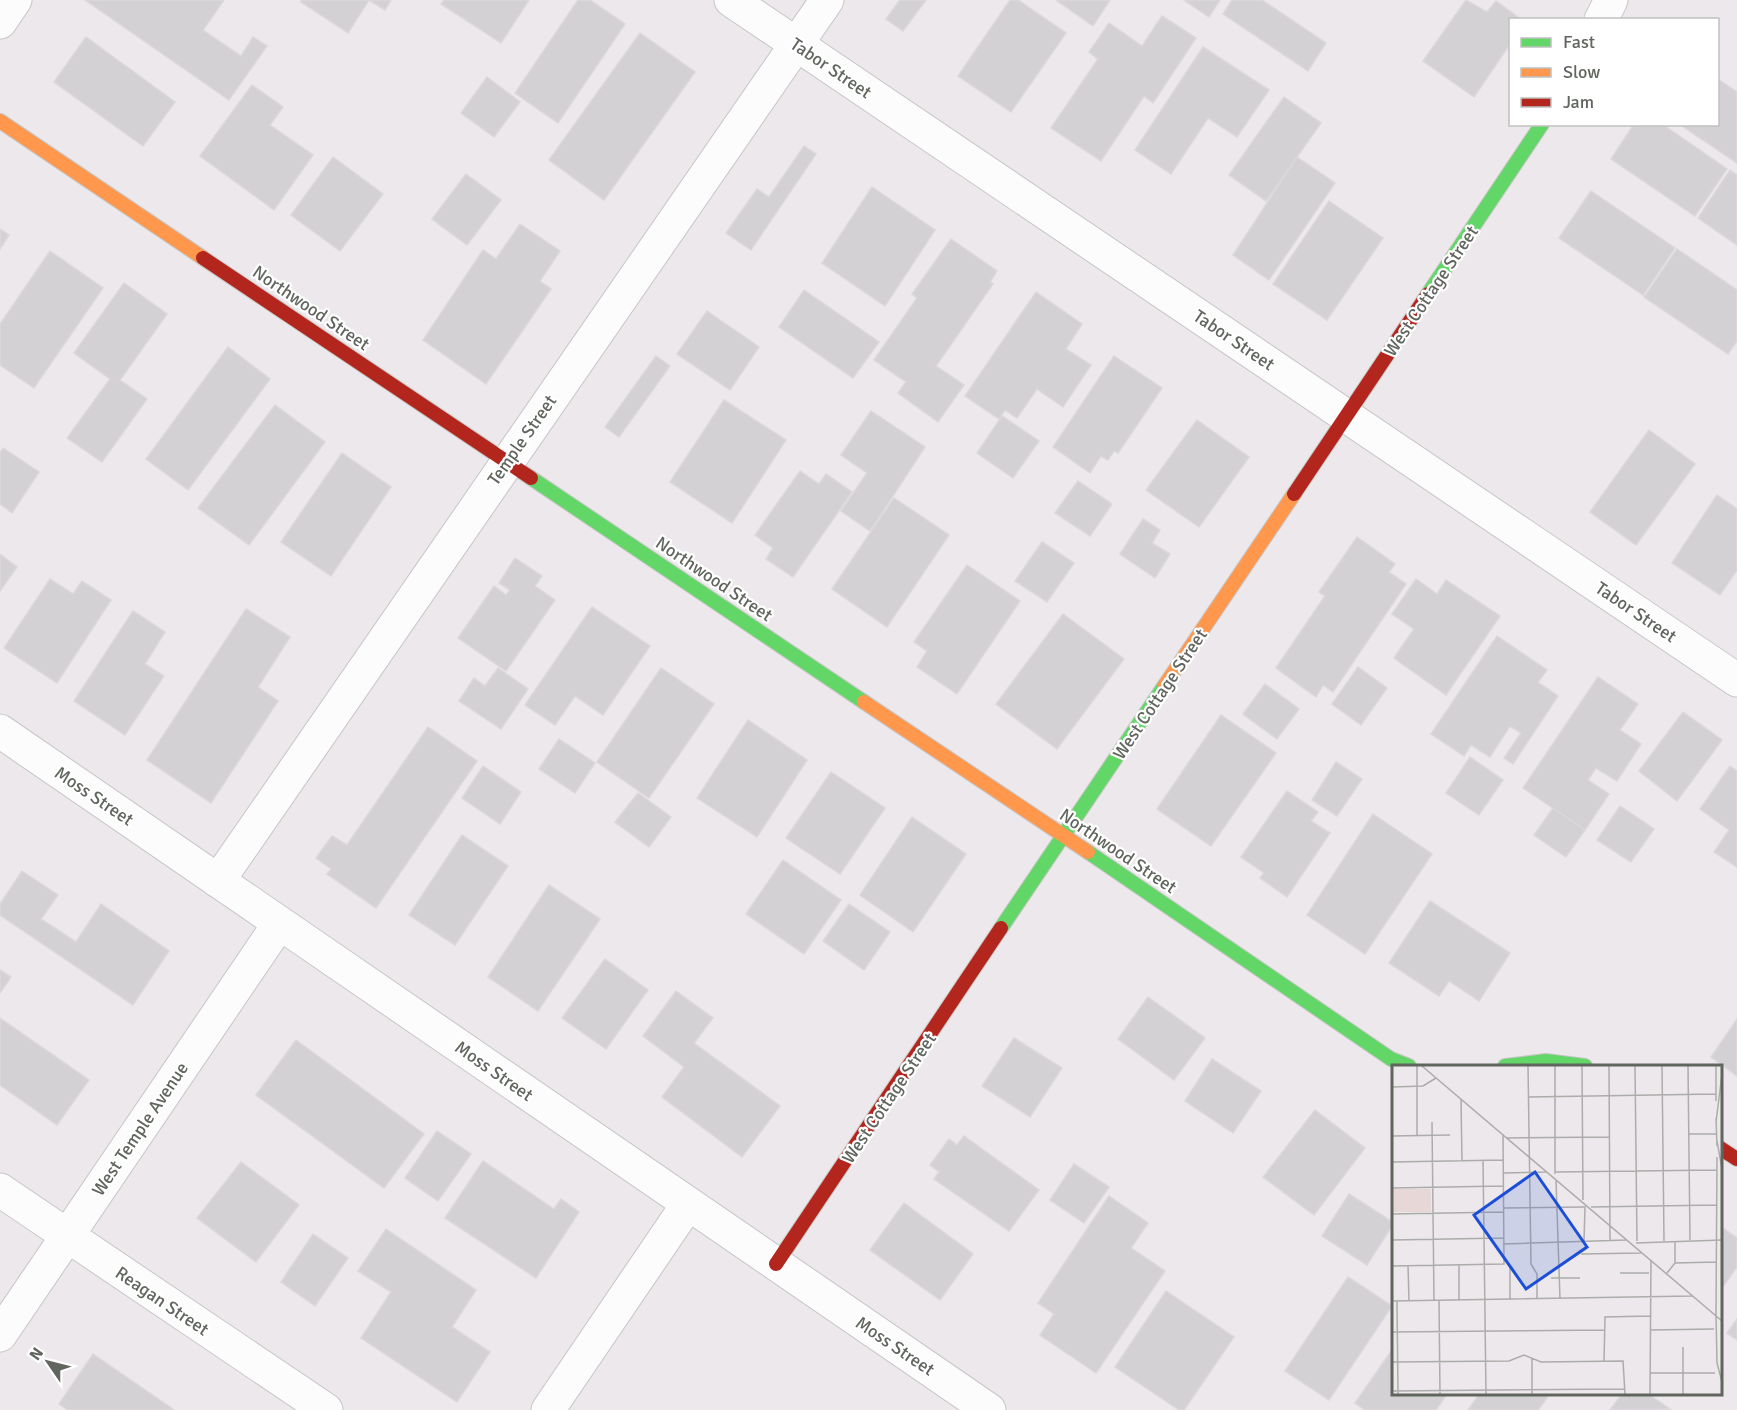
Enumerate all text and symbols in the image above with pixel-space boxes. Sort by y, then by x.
legend [1509,18,1719,126]
text: Fast [1563,31,1595,53]
street label: Tabor Street [786,33,876,103]
text: Slow [1563,61,1600,83]
text: Jam [1563,91,1594,113]
street label: West Cottage Street [1379,222,1483,360]
street label: Northwood Street [248,261,374,355]
street label: Tabor Street [1189,305,1279,375]
street label: Temple Street [483,391,561,489]
street label: Northwood Street [651,532,777,626]
street label: Tabor Street [1591,577,1681,647]
street label: West Cottage Street [1108,625,1212,763]
street label: Moss Street [50,762,138,830]
street label: Northwood Street [1055,804,1181,898]
street label: West Cottage Street [837,1029,941,1167]
street label: Moss Street [451,1036,537,1106]
street label: West Temple Avenue [87,1058,193,1200]
inset map [1392,1065,1722,1395]
street label: Reagan Street [111,1262,213,1340]
street label: Moss Street [851,1312,939,1380]
north arrow [18,1332,78,1392]
text: N [25,1344,48,1364]

